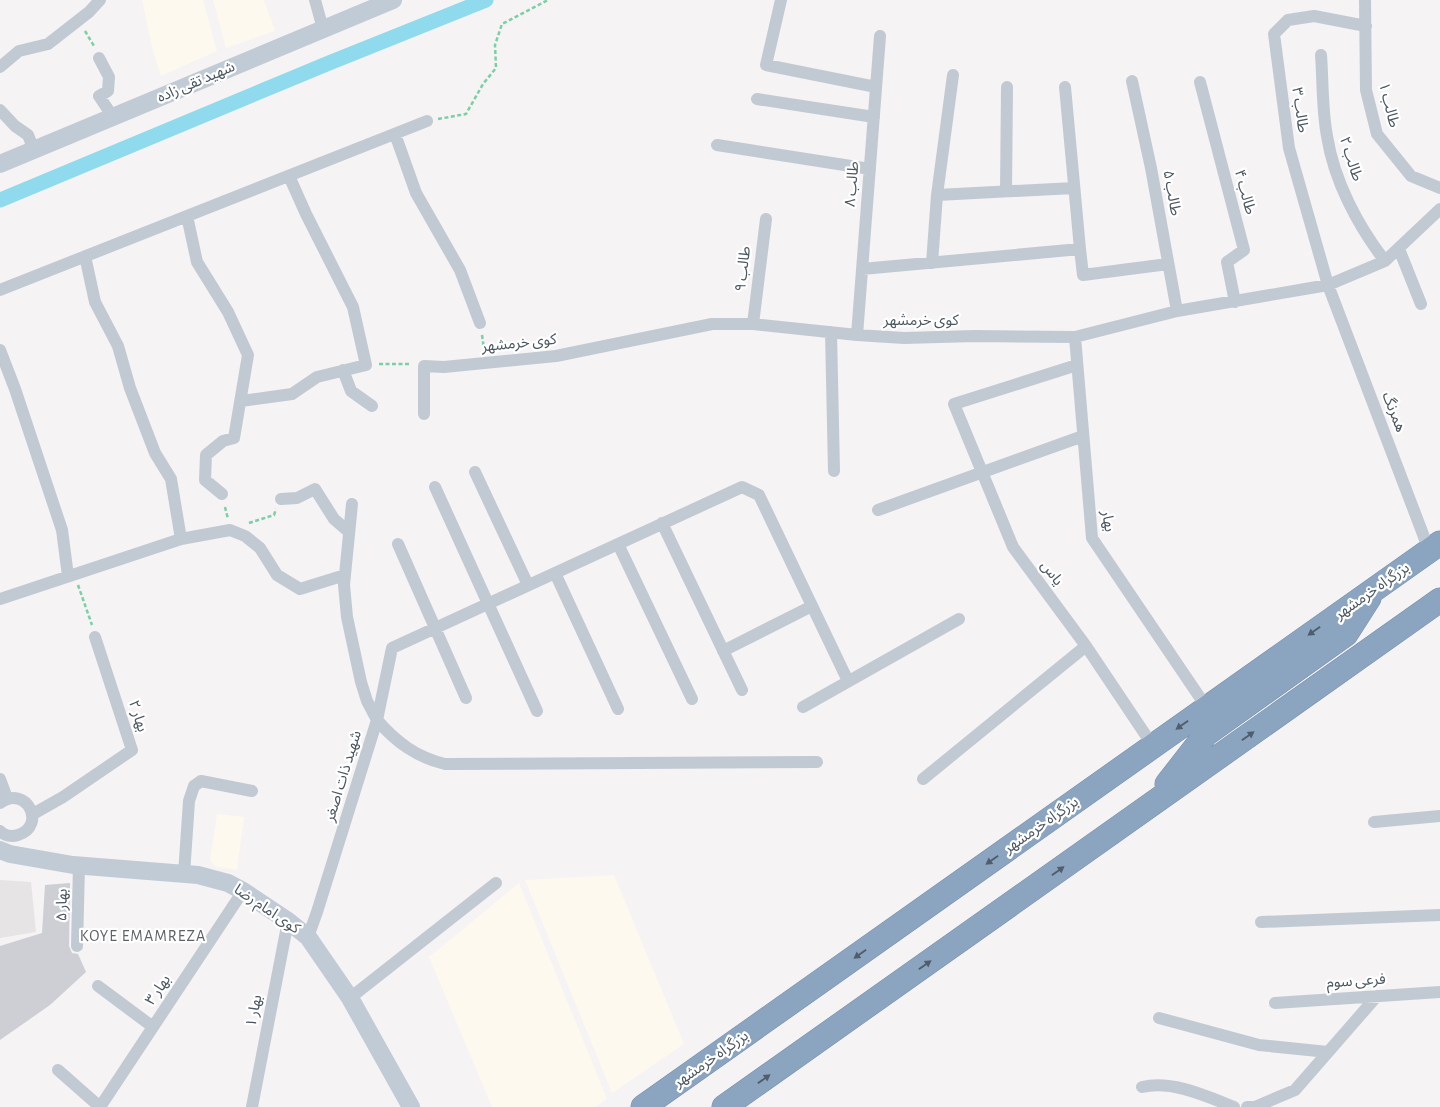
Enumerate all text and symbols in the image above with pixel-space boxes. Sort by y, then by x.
street label: شهید تقی زاده [155,59,238,106]
street label: طالب ۱ [1376,81,1402,129]
street label: طالب ۳ [1289,86,1311,134]
street label: طالب ۲ [1336,135,1365,183]
street label: طالب ۸ [843,160,862,208]
street label: طالب ۴ [1231,168,1258,216]
street label: طالب ۵ [1160,169,1183,217]
street label: طالب ۹ [733,245,754,293]
street label: کوی خرمشهر [882,313,960,329]
street label: کوی خرمشهر [480,332,558,356]
street label: همرنگ [1379,390,1409,434]
street label: بهار [1098,508,1117,533]
street label: یاس [1037,558,1066,589]
street label: بزرگراه خرمشهر [1331,559,1413,624]
one-way arrow [1308,626,1321,636]
street label: بهار ۲ [125,698,150,734]
one-way arrow [1175,720,1189,730]
street label: شهید ذات اصغر [322,728,365,825]
one-way arrow [1241,731,1255,741]
street label: بزرگراه خرمشهر [1000,793,1082,858]
one-way arrow [985,855,999,865]
one-way arrow [1051,866,1065,876]
street label: کوی امام رضا [230,882,303,939]
street label: بهار ۵ [54,889,71,921]
district label: KOYE EMAMREZA [80,928,206,944]
one-way arrow [853,949,866,959]
one-way arrow [919,960,932,970]
street label: فرعی سوم [1326,971,1387,994]
street label: بهار ۳ [143,972,174,1008]
street label: بهار ۱ [244,994,265,1029]
street label: بزرگراه خرمشهر [670,1027,752,1092]
one-way arrow [757,1074,771,1084]

